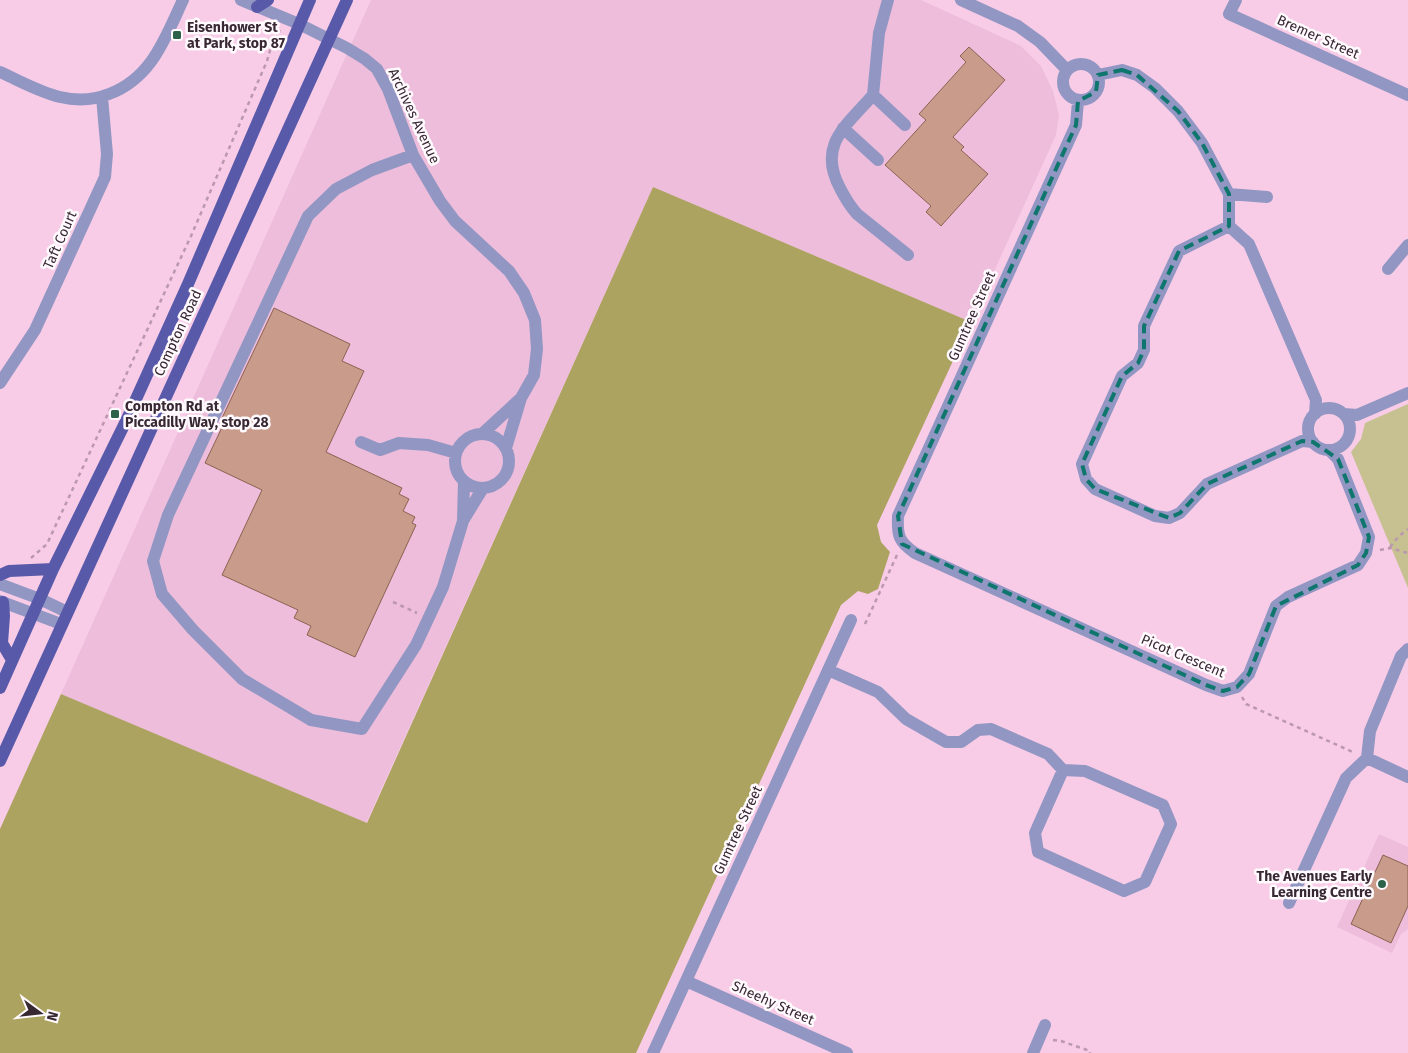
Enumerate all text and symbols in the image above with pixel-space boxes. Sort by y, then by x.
street label: Bremer Street [1274,11,1362,63]
place label: Eisenhower St at Park, stop 87 [187,19,286,52]
marker: Eisenhower St at Park, stop 87 [171,29,183,41]
street label: Archives Avenue [385,66,443,166]
street label: Taft Court [40,207,81,272]
street label: Gumtree Street [945,268,1000,363]
street label: Compton Road [151,287,205,379]
place label: Compton Rd at Piccadilly Way, stop 28 [125,398,269,431]
marker: Compton Rd at Piccadilly Way, stop 28 [109,408,121,420]
street label: Picot Crescent [1138,631,1228,682]
street label: Gumtree Street [710,782,766,877]
place label: The Avenues Early Learning Centre [1257,868,1373,901]
marker: The Avenues Early Learning Centre [1376,878,1388,890]
street label: Sheehy Street [729,977,817,1029]
north arrow [15,988,65,1038]
text: N [43,1010,61,1023]

